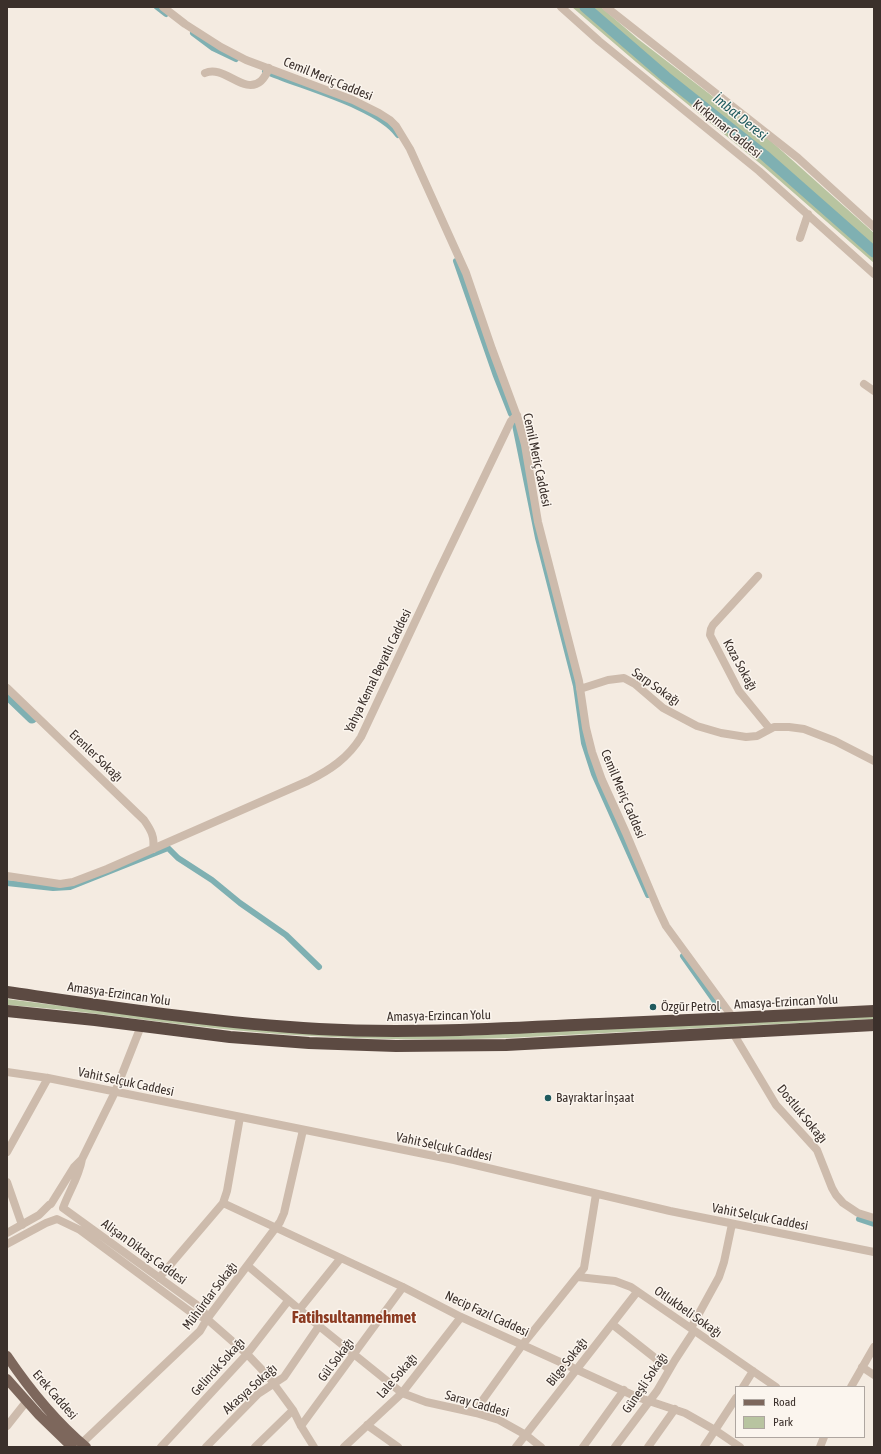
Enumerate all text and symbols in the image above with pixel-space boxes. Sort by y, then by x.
street label: Cemil Meriç Caddesi [281,54,375,104]
water label: İmbat Deresi [709,90,771,144]
street label: Kırkpınar Caddesi [690,97,764,161]
street label: Cemil Meriç Caddesi [519,412,555,508]
street label: Yahya Kemal Beyatlı Caddesi [341,607,415,735]
street label: Koza Sokağı [719,637,761,693]
street label: Sarp Sokağı [629,665,683,709]
street label: Erenler Sokağı [66,727,126,785]
street label: Cemil Meriç Caddesi [597,747,649,841]
street label: Amasya-Erzincan Yolu [66,979,172,1009]
street label: Amasya-Erzincan Yolu [734,991,838,1013]
place label: Özgür Petrol [661,999,720,1015]
marker: Özgür Petrol [648,1002,658,1012]
street label: Amasya-Erzincan Yolu [387,1007,491,1025]
street label: Vahit Selçuk Caddesi [77,1064,175,1100]
street label: Dostluk Sokağı [774,1082,830,1146]
place label: Bayraktar İnşaat [556,1090,634,1106]
marker: Bayraktar İnşaat [543,1093,553,1103]
street label: Vahit Selçuk Caddesi [395,1129,493,1165]
street label: Vahit Selçuk Caddesi [711,1200,809,1234]
street label: Alişan Diktaş Caddesi [98,1216,190,1288]
street label: Mühürdar Sokağı [179,1259,241,1333]
street label: Otlukbeli Sokağı [651,1283,725,1341]
street label: Necip Fazıl Caddesi [443,1288,531,1340]
district label: Fatihsultanmehmet [292,1308,416,1328]
street label: Gelincik Sokağı [188,1335,248,1399]
street label: Gül Sokağı [315,1335,357,1385]
street label: Bilge Sokağı [543,1335,591,1389]
street label: Güneşli Sokağı [619,1350,671,1416]
street label: Lale Sokağı [373,1351,421,1401]
street label: Akasya Sokağı [220,1361,280,1417]
street label: Erek Caddesi [29,1367,81,1423]
legend [735,1386,865,1438]
street label: Saray Caddesi [443,1387,511,1421]
text: Road [773,1395,796,1409]
text: Park [773,1415,793,1429]

